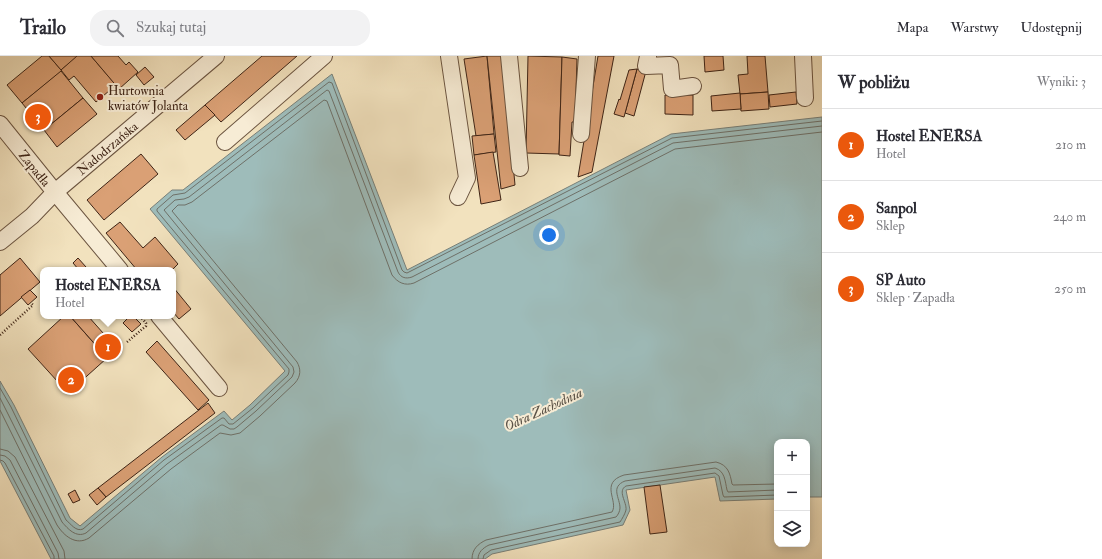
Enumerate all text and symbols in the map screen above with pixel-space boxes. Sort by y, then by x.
search box [90,10,370,46]
text: Trailo [20,16,66,40]
icon: search [104,17,126,39]
text: Szukaj tutaj [136,18,206,37]
text: Mapa [896,19,928,36]
text: Warstwy [950,19,999,36]
text: Udostępnij [1021,19,1082,36]
text: W pobliżu [838,72,910,93]
text: Wyniki: 3 [1037,74,1086,90]
place label: Hurtownia kwiatów Jolanta [108,83,189,114]
marker: Hurtownia kwiatów Jolanta [95,92,105,102]
pin: 3 [25,102,51,132]
street label: Nadodrzańska [74,118,142,179]
text: Hostel ENERSA [876,127,982,146]
text: 1 [849,137,853,153]
text: 210 m [1055,137,1086,153]
text: Hotel [876,146,906,162]
street label: Zapadła [14,147,54,191]
text: Sanpol [876,199,917,218]
text: 2 [848,209,854,225]
text: 240 m [1053,209,1086,225]
text: Sklep [876,218,905,234]
your location [539,225,559,245]
popup [40,267,176,319]
text: SP Auto [876,271,925,290]
text: Hostel ENERSA [55,276,161,295]
text: 3 [849,281,854,297]
text: 250 m [1054,281,1086,297]
text: Sklep · Zapadła [876,290,955,306]
text: Hotel [55,295,85,311]
pin: 1 [95,332,121,362]
pin: 2 [58,365,84,395]
water label: Odra Zachodnia [501,384,585,435]
map controls [774,439,810,547]
button: + [774,439,810,475]
button: − [774,475,810,511]
button: layers [774,511,810,547]

